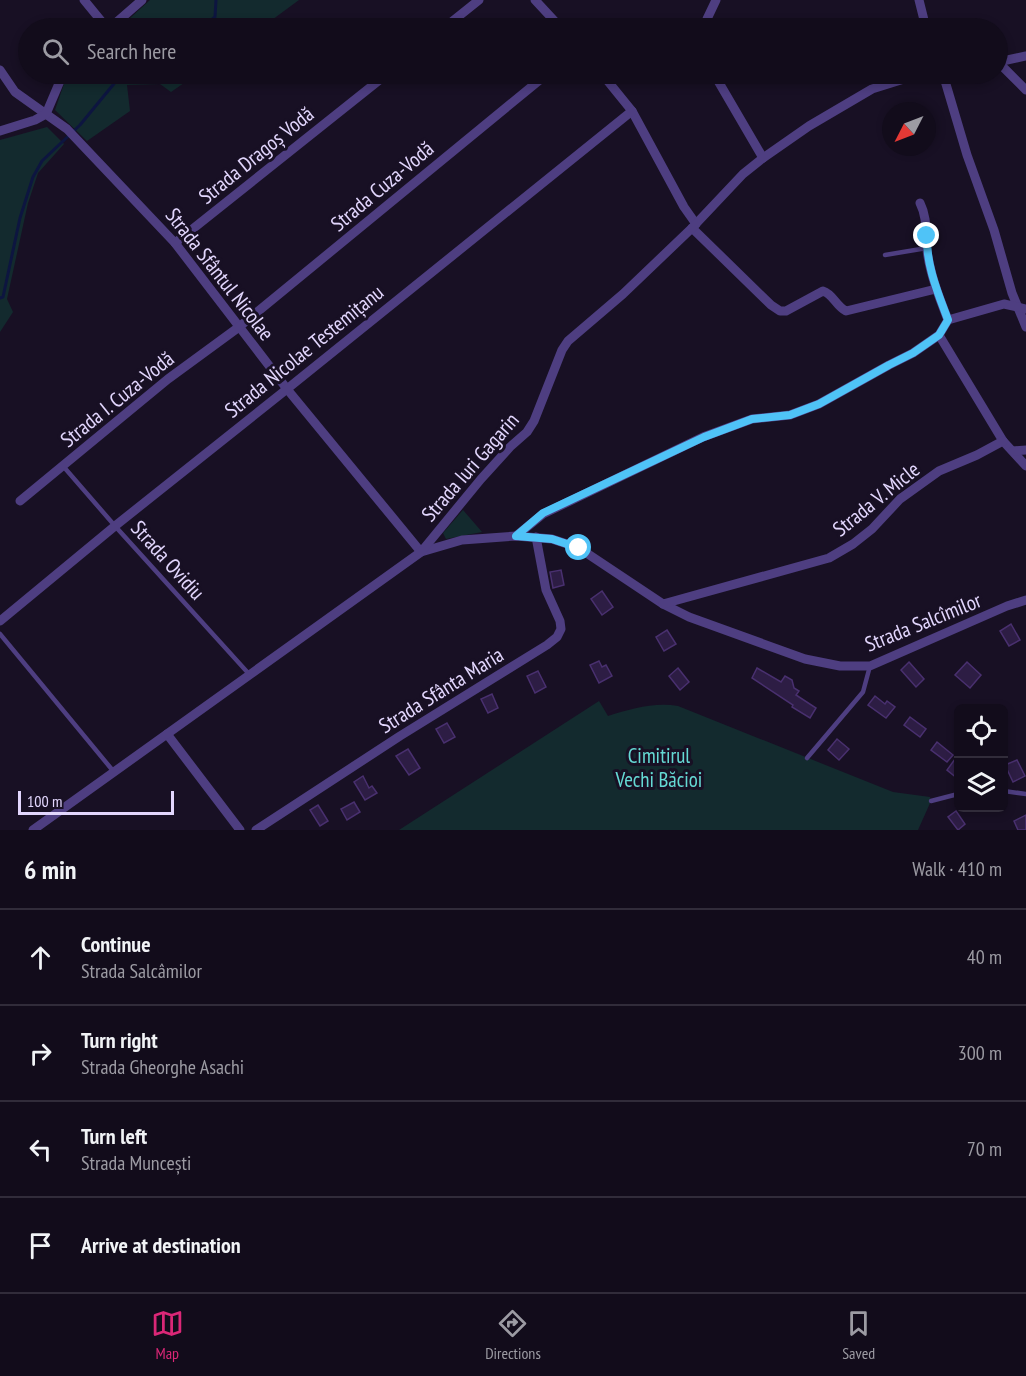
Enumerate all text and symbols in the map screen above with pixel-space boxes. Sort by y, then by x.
search box [18,18,1008,84]
icon: search [39,35,72,68]
text: Search here [87,37,176,65]
street label: Strada Dragoș Vodă [193,100,319,210]
north arrow [882,102,936,156]
street label: Strada Cuza-Vodă [325,135,439,237]
street label: Strada Sfântul Nicolae [160,202,280,346]
route end [913,222,939,248]
street label: Strada Nicolae Testemițanu [219,279,389,423]
street label: Strada I. Cuza-Vodă [55,345,179,453]
street label: Strada Iuri Gagarin [415,407,525,527]
street label: Strada V. Micle [827,456,925,542]
street label: Strada Ovidiu [125,515,211,605]
route start [565,534,591,560]
street label: Strada Salcîmilor [861,586,985,658]
street label: Strada Sfânta Maria [374,641,508,739]
map controls [954,704,1008,812]
button: locate [954,704,1008,758]
park label: Cimitirul Vechi Băcioi [615,742,702,793]
button: layers [954,758,1008,812]
scale bar [18,788,174,816]
text: 100 m [27,791,62,811]
text: 6 min [24,853,77,886]
text: Walk · 410 m [912,856,1002,882]
text: Continue [81,930,151,958]
icon: ahead [24,941,57,974]
text: 40 m [967,944,1002,970]
text: Strada Salcâmilor [81,958,202,984]
text: Turn right [81,1026,158,1054]
icon: right [24,1037,57,1070]
text: 300 m [958,1040,1002,1066]
text: Strada Gheorghe Asachi [81,1054,244,1080]
text: Turn left [81,1122,147,1150]
icon: left [24,1133,57,1166]
text: 70 m [967,1136,1002,1162]
text: Strada Muncești [81,1150,191,1176]
icon: arrive [24,1229,57,1262]
text: Arrive at destination [81,1231,241,1259]
tab: Map [151,1307,184,1363]
tab: Directions [485,1307,541,1363]
tab: Saved [842,1307,875,1363]

